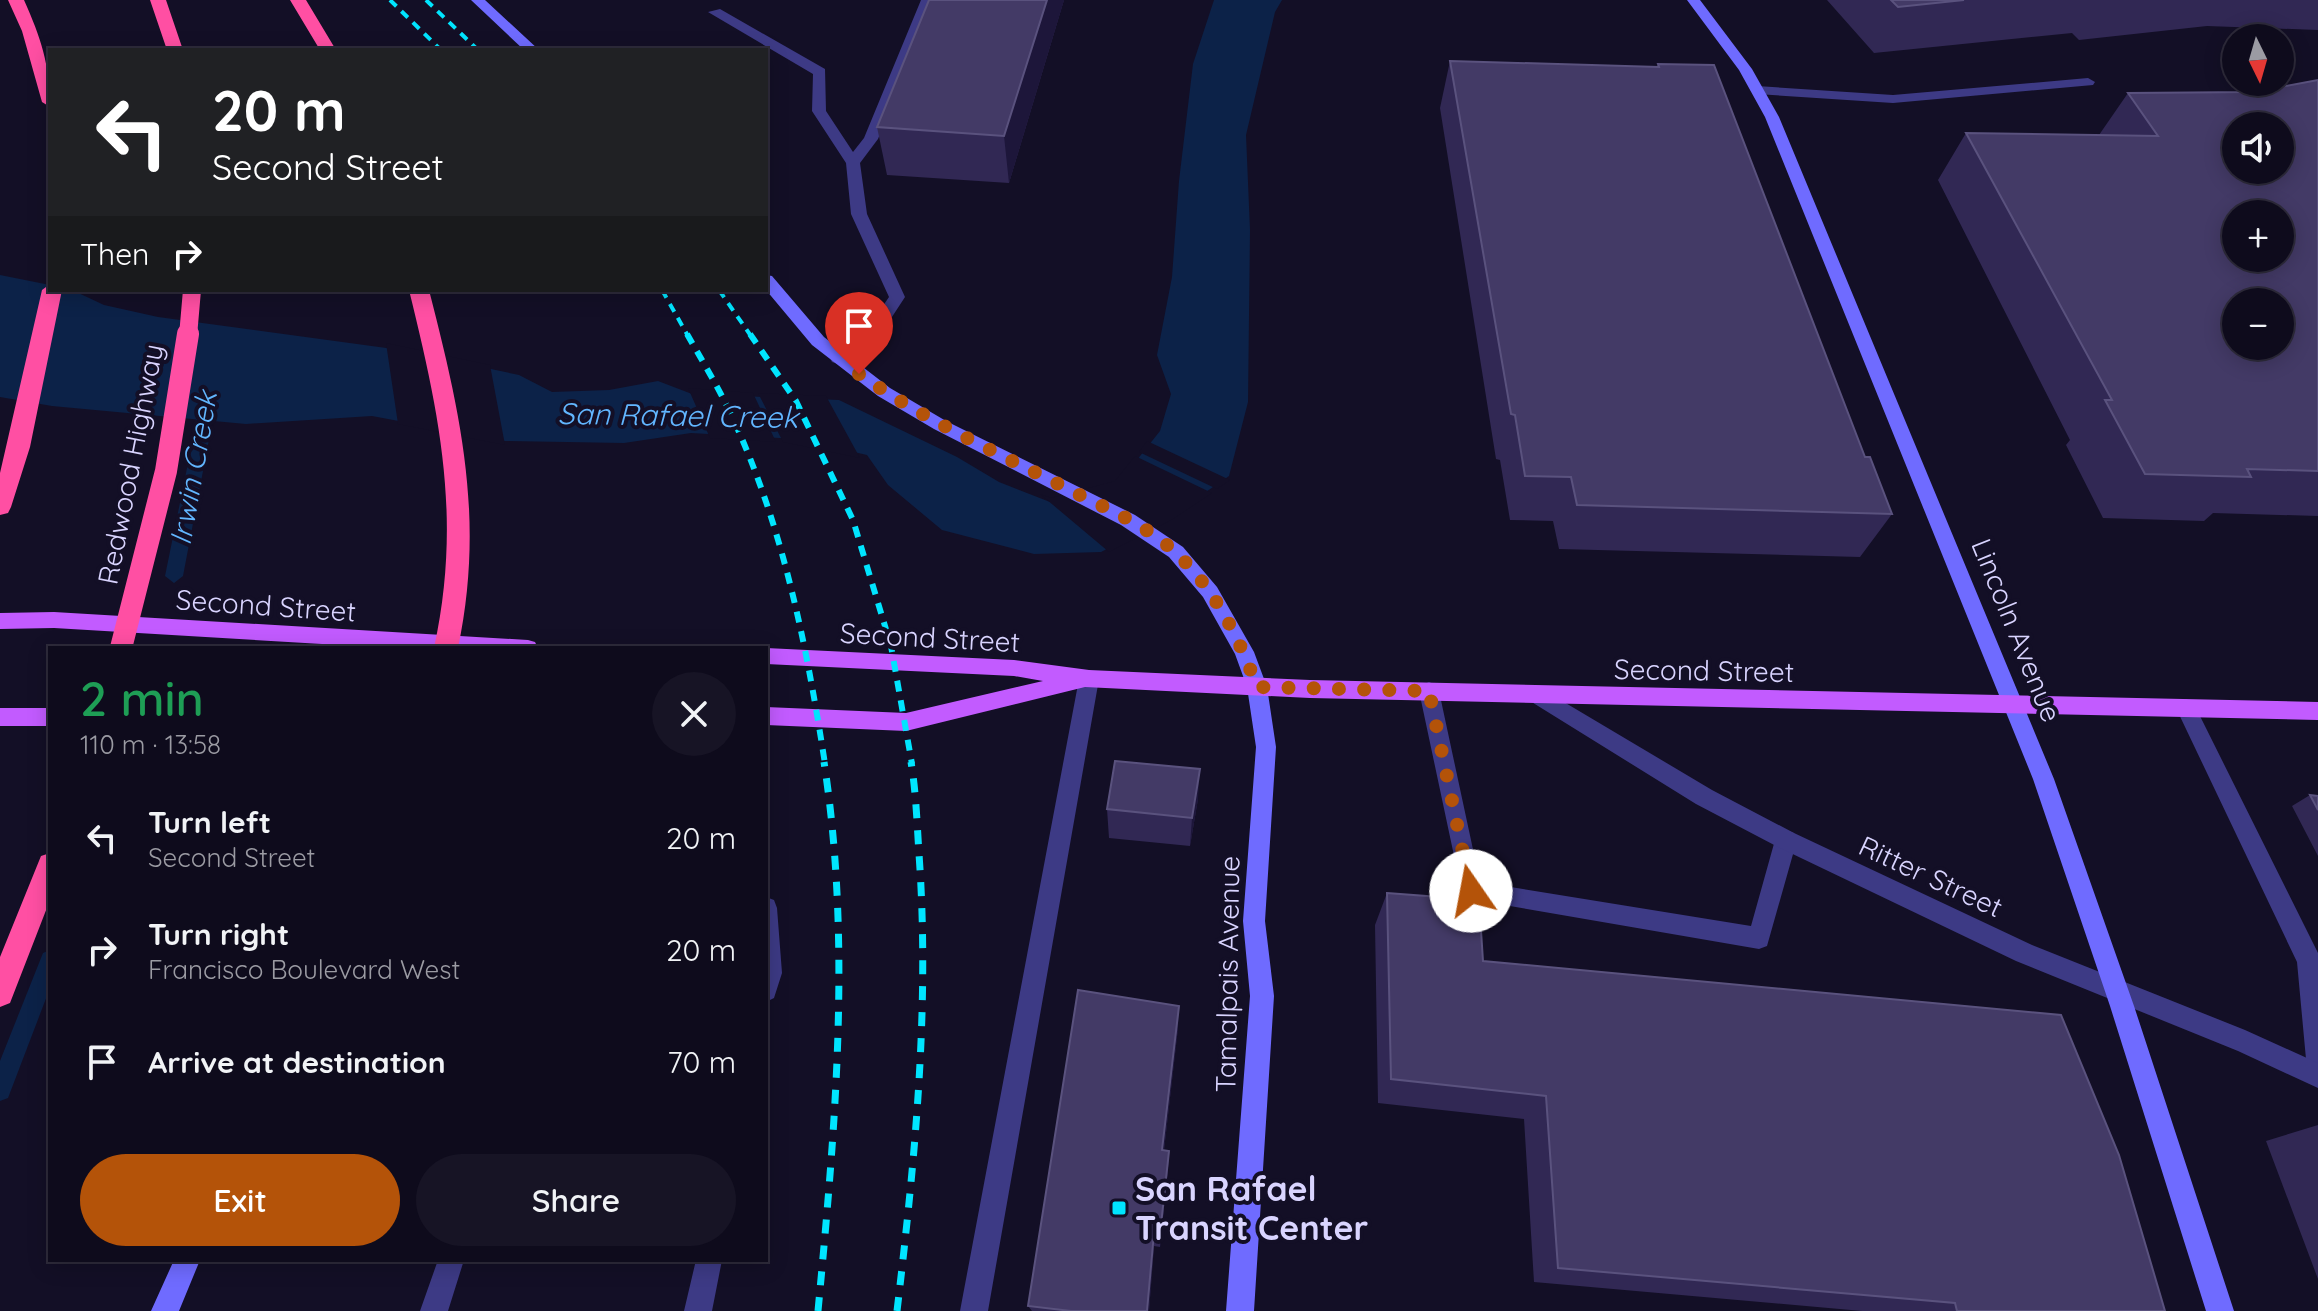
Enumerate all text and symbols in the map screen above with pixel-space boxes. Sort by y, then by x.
north arrow [2222,24,2294,96]
map controls [2222,24,2294,360]
text: 20 m [212,75,346,145]
icon: left [80,80,184,184]
button: sound [2222,112,2294,184]
text: Second Street [212,144,444,189]
button: + [2222,200,2294,272]
icon: right [165,232,209,276]
text: Then [80,235,149,273]
button: − [2222,288,2294,360]
pin [825,292,893,374]
icon: arrive [837,304,881,348]
street label: Redwood Highway [89,341,171,587]
water label: Irwin Creek [161,385,226,548]
water label: San Rafael Creek [557,394,801,436]
street label: Lincoln Avenue [1964,533,2070,727]
street label: Second Street [175,581,357,629]
street label: Second Street [839,615,1021,659]
street label: Second Street [1614,651,1794,689]
text: 2 min [80,668,204,728]
button: close [652,672,736,756]
text: 110 m · 13:58 [80,728,221,761]
text: Turn left [148,803,271,841]
icon: left [80,816,124,860]
text: 20 m [666,819,736,857]
street label: Ritter Street [1854,828,2008,924]
text: Second Street [148,841,315,874]
position arrow [1429,849,1513,933]
street label: Tamalpais Avenue [1207,855,1247,1093]
text: Turn right [148,915,289,953]
icon: right [80,928,124,972]
text: 20 m [666,931,736,969]
text: Francisco Boulevard West [148,953,460,986]
icon: arrive [80,1040,124,1084]
text: Arrive at destination [148,1043,446,1081]
text: 70 m [667,1043,736,1081]
button: Exit [80,1154,400,1246]
button: Share [416,1154,736,1246]
place label: San Rafael Transit Center [1135,1167,1368,1249]
marker: San Rafael Transit Center [1110,1199,1128,1217]

